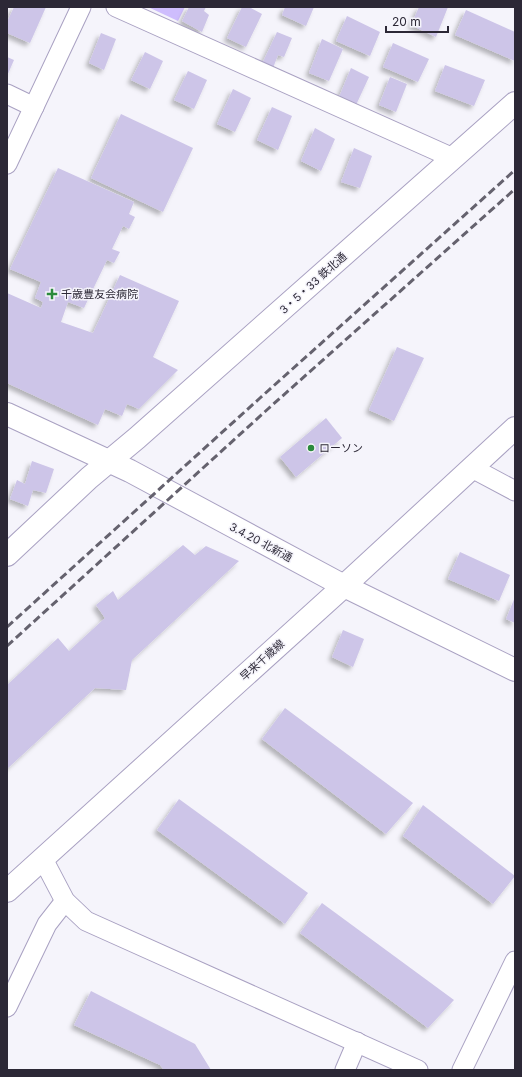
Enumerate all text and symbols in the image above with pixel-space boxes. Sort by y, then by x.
scale bar [386,8,448,34]
text: 20 m [392,14,421,29]
street label: 3・5・33 鉄北通 [277,249,349,317]
place label: 千歳豊友会病院 [61,287,138,301]
marker: 千歳豊友会病院 [46,288,58,300]
place label: ローソン [319,441,363,455]
marker: ローソン [306,443,316,453]
street label: 3.4.20 北新通 [227,520,295,564]
street label: 早来千歳線 [237,636,287,684]

